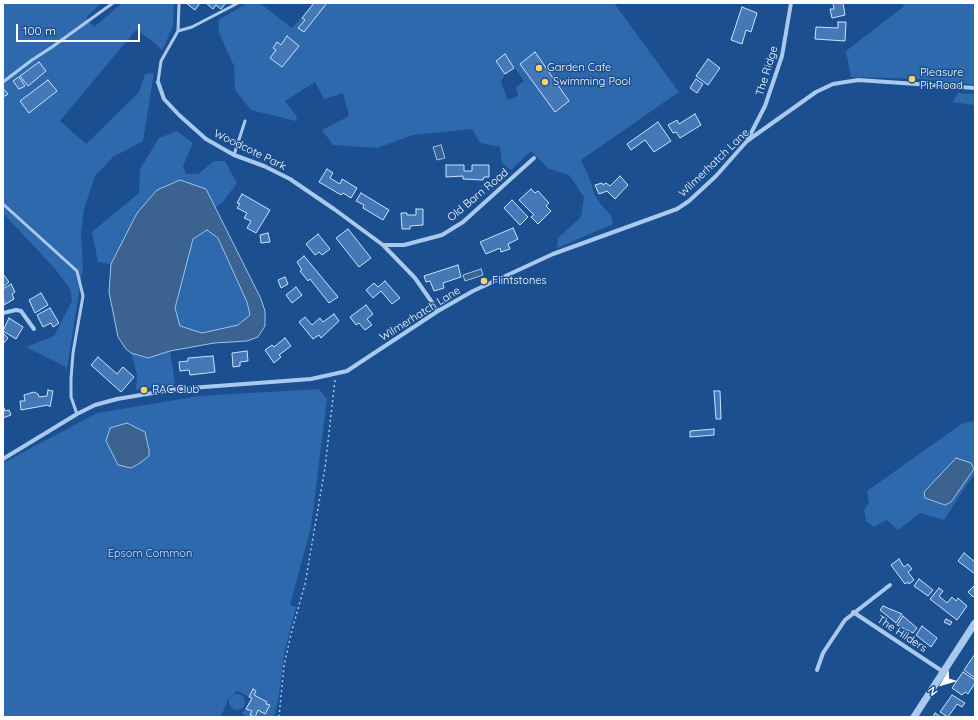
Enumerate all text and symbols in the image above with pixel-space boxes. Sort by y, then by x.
scale bar [18,16,142,42]
text: 100 m [23,23,56,38]
street label: The Ridge [753,45,781,97]
place label: Garden Cafe [547,61,611,75]
marker: Garden Cafe [534,63,544,73]
place label: Pleasure Pit Road [920,66,964,92]
marker: Pleasure Pit Road [907,74,917,84]
place label: Swimming Pool [553,75,631,89]
marker: Swimming Pool [540,77,550,87]
street label: Wilmerhatch Lane [676,126,752,200]
street label: Woodcote Park [212,127,288,173]
street label: Old Barn Road [445,166,511,224]
place label: Flintstones [492,274,547,288]
marker: Flintstones [479,276,489,286]
street label: Wilmerhatch Lane [377,284,463,344]
place label: RAC Club [152,383,199,397]
marker: RAC Club [139,385,149,395]
park label: Epsom Common [108,547,192,561]
street label: The Hilders [874,613,930,655]
north arrow [922,664,962,704]
text: N [925,684,941,699]

